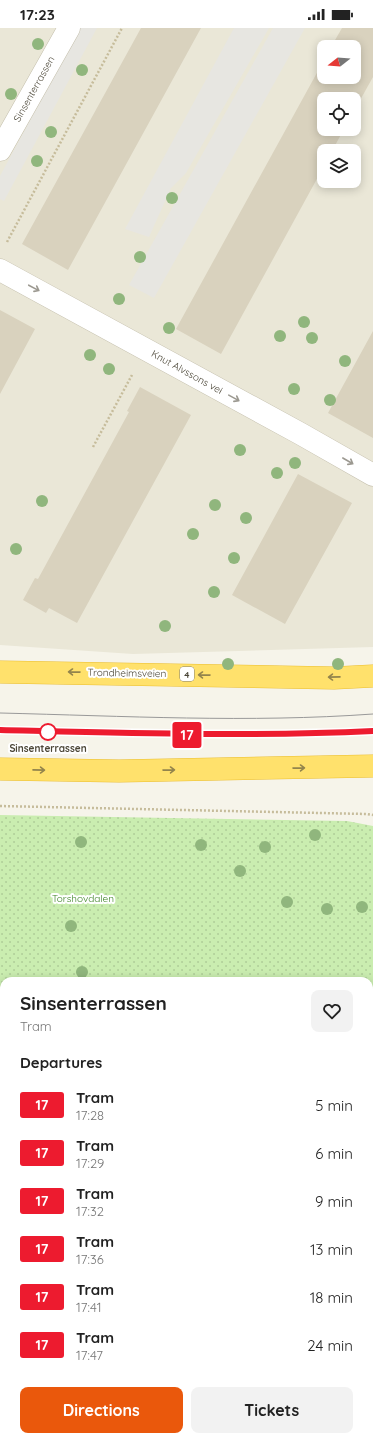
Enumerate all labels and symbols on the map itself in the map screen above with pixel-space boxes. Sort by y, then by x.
north arrow [317,40,361,84]
street label: Sinsenterrassen [11,54,57,124]
one-way arrow [28,285,40,293]
street label: Knut Alvssons vei [149,347,225,397]
one-way arrow [228,395,240,402]
one-way arrow [342,458,354,466]
street label: Trondheimsveien [88,666,166,680]
road number: 4 [180,667,194,681]
one-way arrow [68,668,81,676]
one-way arrow [198,671,211,679]
one-way arrow [328,673,341,681]
line badge: 17 [169,722,205,748]
marker: Sinsenterrassen [39,723,57,741]
place label: Sinsenterrassen [9,742,87,755]
one-way arrow [292,764,305,772]
one-way arrow [32,766,45,774]
one-way arrow [162,767,175,774]
park label: Torshovdalen [52,892,114,905]

